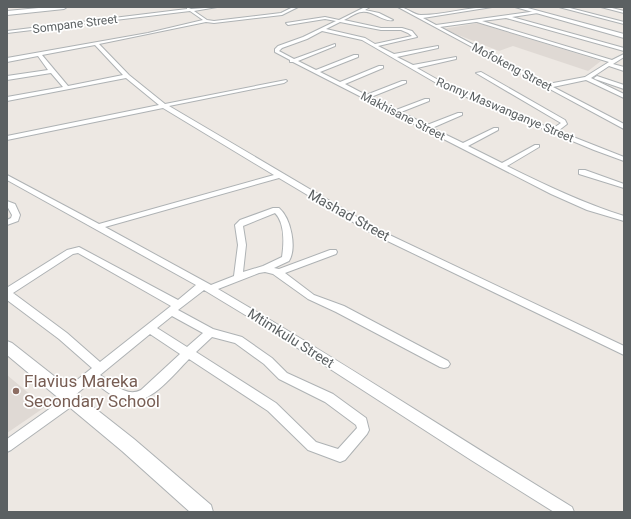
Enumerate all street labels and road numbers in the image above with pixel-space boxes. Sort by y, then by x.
street label: Sompane Street [32,12,118,36]
street label: Mofokeng Street [470,40,554,94]
street label: Ronny Maswanganye Street [434,75,576,145]
street label: Makhisane Street [358,89,448,143]
street label: Mashad Street [305,186,393,244]
street label: Mtimkulu Street [245,305,338,371]

